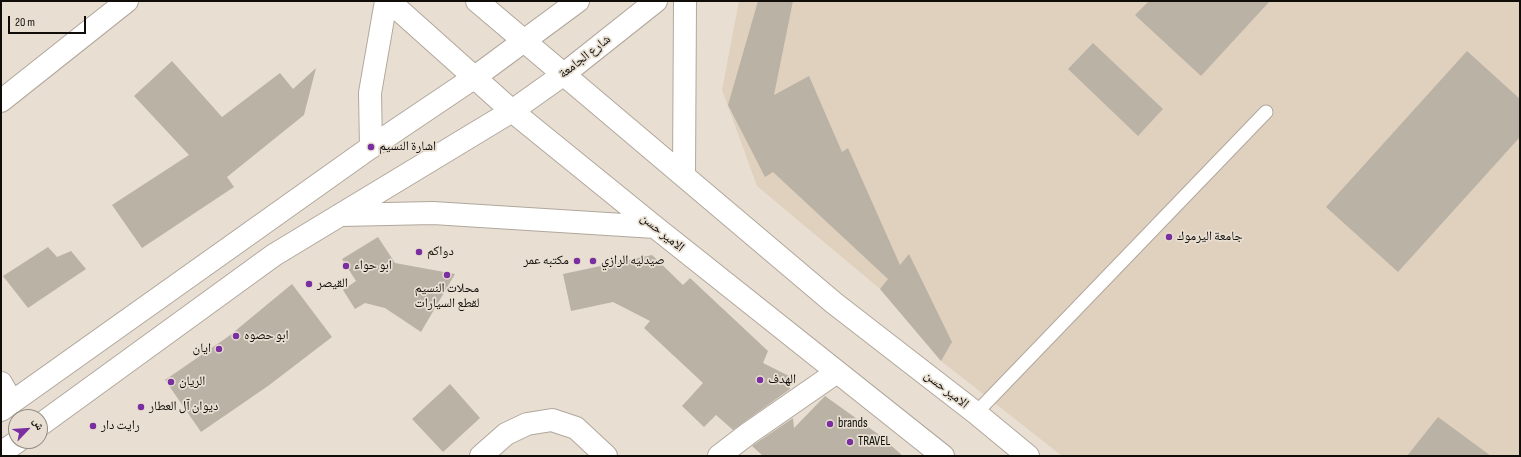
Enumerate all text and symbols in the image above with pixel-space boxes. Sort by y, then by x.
scale bar [10,8,88,34]
text: 20 m [15,15,35,30]
street label: شارع الجامعة [556,32,614,82]
place label: اشارة النسيم [379,139,436,155]
marker: اشارة النسيم [366,142,376,152]
street label: الامير حسن [637,210,687,256]
place label: جامعة اليرموك [1177,229,1243,245]
marker: جامعة اليرموك [1164,232,1174,242]
place label: دواكم [427,244,454,260]
marker: دواكم [414,247,424,257]
place label: مكتبه عمر [524,253,569,269]
place label: صيدليه الرازي [601,253,665,269]
marker: مكتبه عمر [572,256,582,266]
marker: صيدليه الرازي [588,256,598,266]
place label: ابو حواء [354,258,392,274]
marker: ابو حواء [341,261,351,271]
marker: محلات النسيم لقطع السيارات [442,270,452,280]
place label: القيصر [317,276,348,292]
marker: القيصر [304,279,314,289]
place label: محلات النسيم لقطع السيارات [415,281,479,312]
place label: ابو حصوه [244,328,289,344]
marker: ابو حصوه [231,331,241,341]
place label: ايان [193,341,211,357]
marker: ايان [214,344,224,354]
street label: الامير حسن [921,368,971,412]
place label: الهدف [768,372,796,388]
place label: الريان [179,374,205,390]
marker: الهدف [755,375,765,385]
marker: الريان [166,377,176,387]
place label: ديوان آل العطار [149,399,218,415]
marker: ديوان آل العطار [136,402,146,412]
north arrow [8,409,48,449]
text: ش [30,416,47,432]
place label: brands [838,416,868,432]
place label: رايت دار [101,418,140,434]
marker: brands [825,419,835,429]
marker: رايت دار [88,421,98,431]
place label: TRAVEL [858,434,890,450]
marker: TRAVEL [845,437,855,447]

